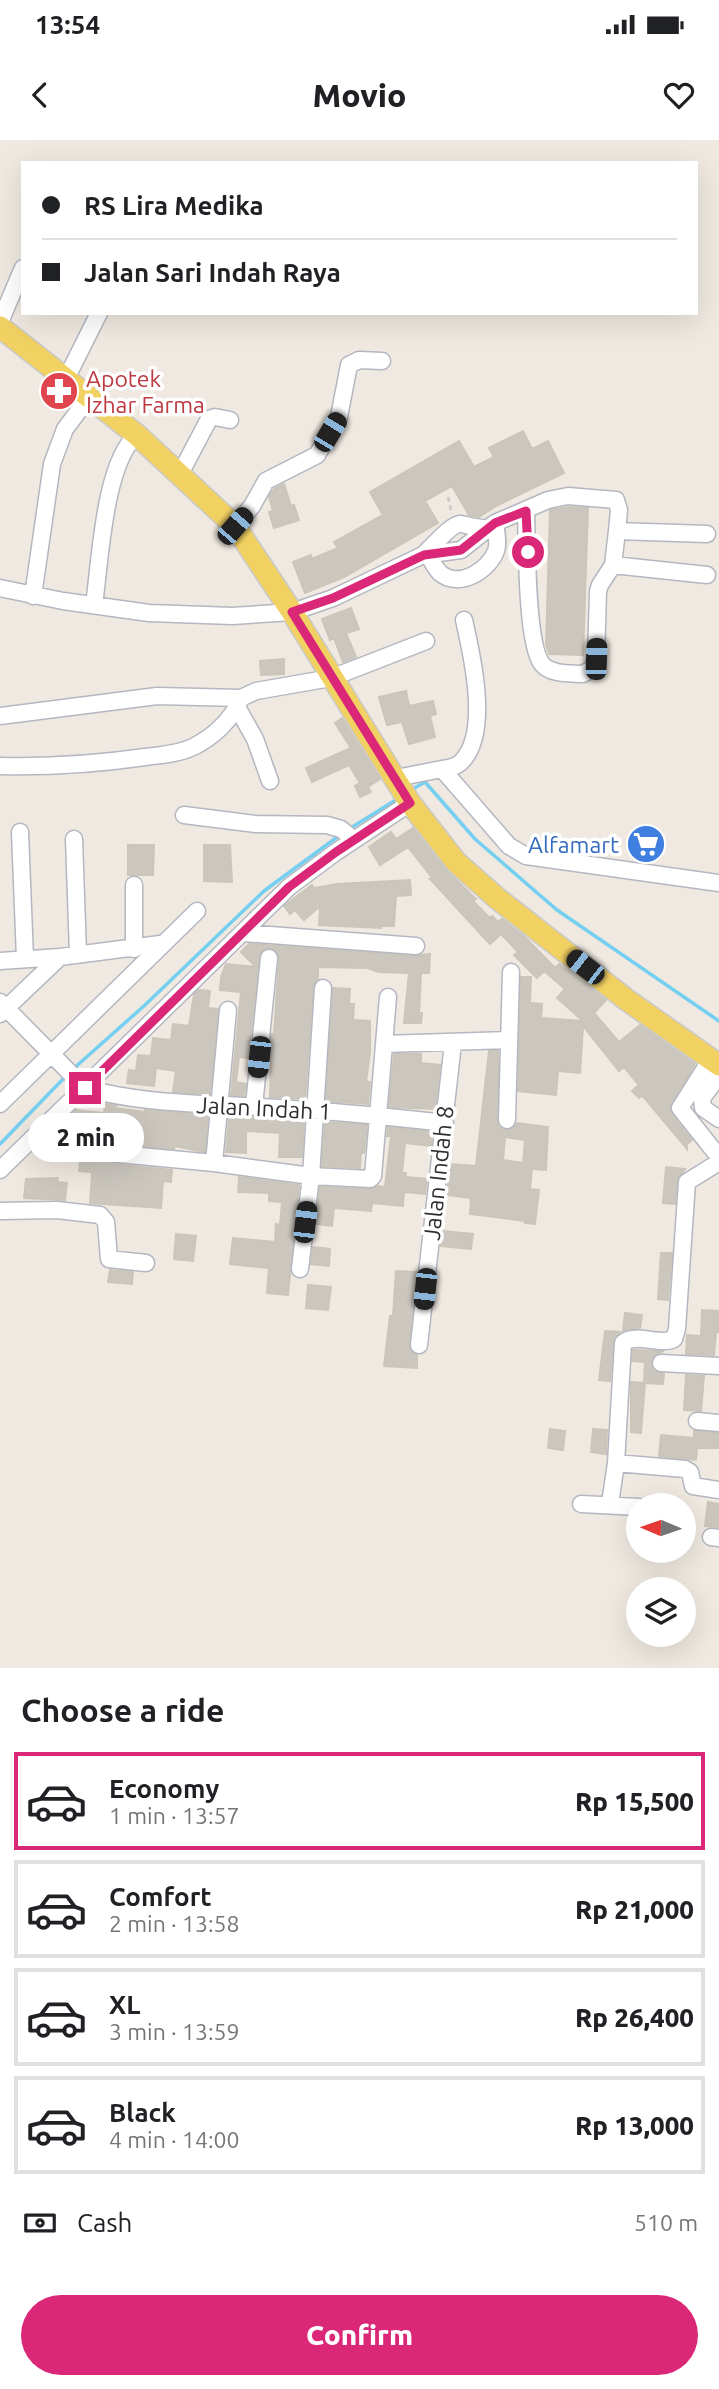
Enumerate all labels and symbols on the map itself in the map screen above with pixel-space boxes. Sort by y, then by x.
place label: Apotek Izhar Farma [86,366,205,417]
pharmacy icon: Apotek Izhar Farma [38,370,80,412]
car [311,409,350,455]
car [214,503,257,549]
route start [512,536,544,568]
car [585,638,608,680]
supermarket icon: Alfamart [625,823,667,865]
place label: Alfamart [528,832,619,857]
car [562,946,609,988]
car [247,1035,272,1079]
route end [69,1072,101,1104]
street label: Jalan Indah 1 [196,1092,332,1124]
street label: Jalan Indah 8 [419,1105,457,1241]
callout: 2 min [27,1112,143,1161]
car [293,1200,318,1244]
car [413,1267,438,1311]
north arrow [626,1493,696,1563]

